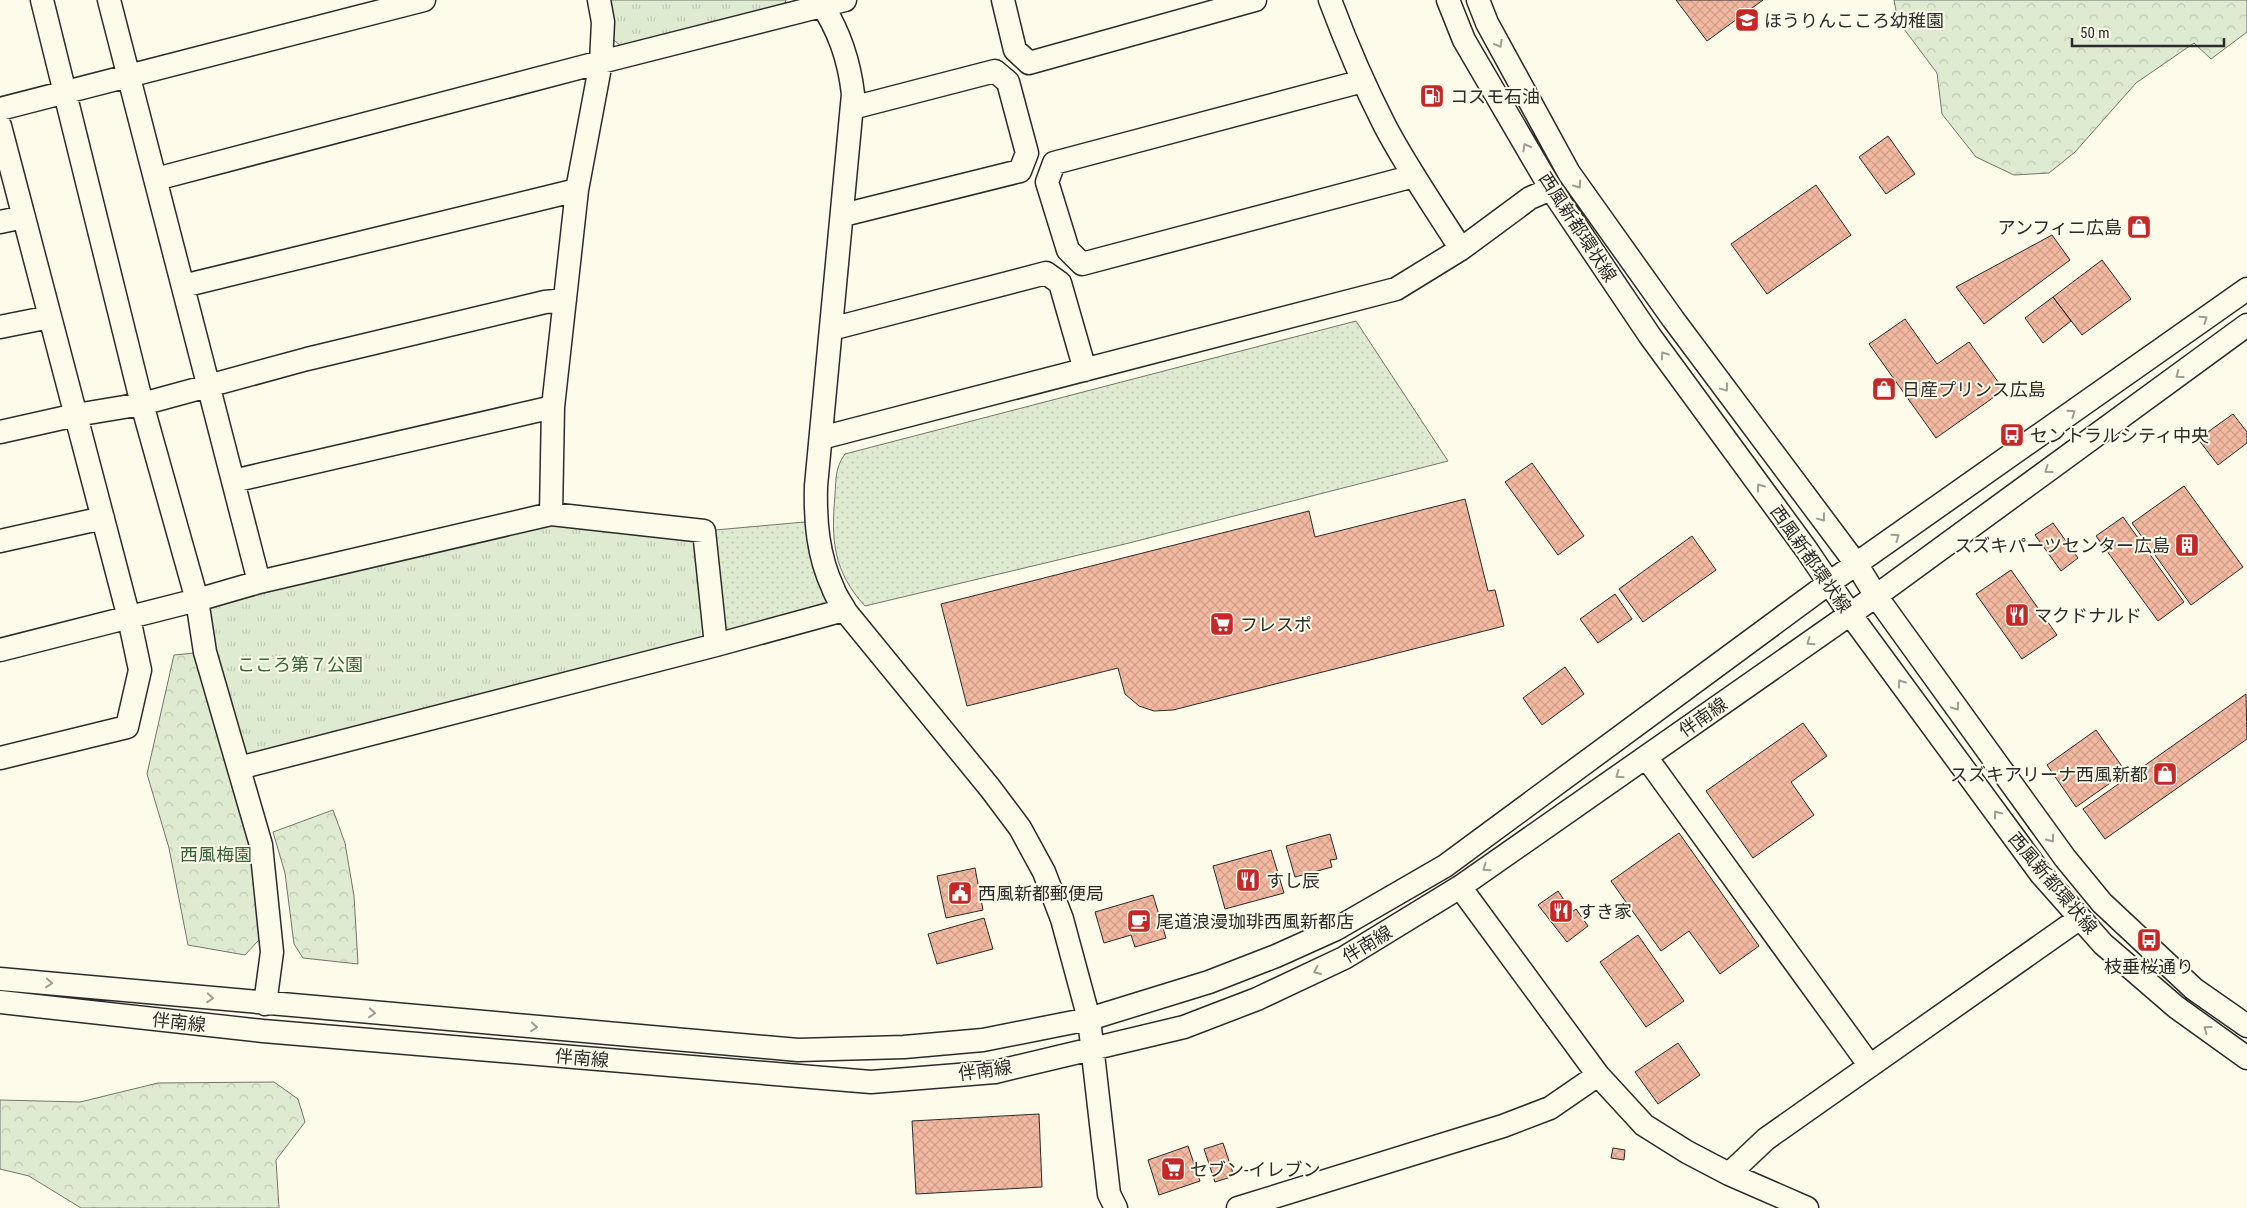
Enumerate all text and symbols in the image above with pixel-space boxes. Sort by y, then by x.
school or university icon: ほうりんこころ幼稚園 [1734,7,1760,33]
place label: ほうりんこころ幼稚園 [1764,10,1944,31]
scale bar [2072,15,2224,47]
text: 50 m [2080,24,2110,42]
one-way arrow [1493,39,1503,48]
fuel station icon: コスモ石油 [1419,83,1445,109]
place label: コスモ石油 [1450,86,1540,107]
one-way arrow [1523,143,1533,152]
street label: 西風新都環状線 [1535,168,1621,286]
one-way arrow [1572,180,1581,189]
shop icon: アンフィニ広島 [2126,214,2152,240]
place label: アンフィニ広島 [1998,217,2122,238]
one-way arrow [2199,316,2208,325]
one-way arrow [1661,351,1670,361]
one-way arrow [2176,369,2185,377]
shop icon: 日産プリンス広島 [1871,376,1897,402]
place label: 日産プリンス広島 [1902,379,2046,400]
one-way arrow [1719,382,1727,391]
one-way arrow [2066,410,2076,419]
bus stop icon: セントラルシティ中央 [1999,422,2025,448]
place label: セントラルシティ中央 [2030,425,2209,446]
one-way arrow [2045,465,2054,473]
one-way arrow [1757,483,1766,493]
street label: 西風新都環状線 [1766,501,1856,617]
one-way arrow [1816,512,1825,522]
building icon: スズキパーツセンター広島 [2174,532,2200,558]
one-way arrow [1891,534,1900,543]
place label: スズキパーツセンター広島 [1954,535,2170,556]
restaurant icon: マクドナルド [2004,602,2030,628]
place label: マクドナルド [2034,605,2142,626]
supermarket icon: フレスポ [1209,611,1235,637]
place label: フレスポ [1240,614,1312,635]
one-way arrow [1806,636,1816,645]
park label: こころ第７公園 [237,654,363,675]
one-way arrow [1898,679,1907,689]
street label: 伴南線 [1675,693,1731,741]
one-way arrow [1950,701,1959,711]
shop icon: スズキアリーナ西風新都 [2152,761,2178,787]
place label: スズキアリーナ西風新都 [1950,764,2148,785]
one-way arrow [1616,769,1625,778]
one-way arrow [1994,810,2003,820]
street label: 西風新都環状線 [2004,828,2102,938]
one-way arrow [2045,833,2054,842]
park label: 西風梅園 [180,844,252,865]
one-way arrow [1482,862,1492,871]
restaurant icon: すし辰 [1235,867,1261,893]
place label: すし辰 [1266,870,1320,891]
public building icon: 西風新都郵便局 [947,880,973,906]
place label: 西風新都郵便局 [978,883,1104,904]
restaurant icon: すき家 [1548,898,1574,924]
place label: すき家 [1578,901,1632,922]
cafe icon: 尾道浪漫珈琲西風新都店 [1126,908,1152,934]
place label: 尾道浪漫珈琲西風新都店 [1156,911,1354,932]
street label: 伴南線 [1338,921,1396,967]
bus stop icon: 枝垂桜通り [2136,927,2162,953]
place label: 枝垂桜通り [2104,956,2194,977]
one-way arrow [1314,964,1323,974]
one-way arrow [45,977,53,988]
one-way arrow [207,993,215,1004]
one-way arrow [368,1007,376,1018]
street label: 伴南線 [151,1009,207,1035]
one-way arrow [530,1021,538,1032]
one-way arrow [2203,1026,2213,1035]
street label: 伴南線 [554,1045,610,1071]
street label: 伴南線 [957,1056,1013,1084]
supermarket icon: セブン-イレブン [1160,1156,1186,1182]
place label: セブン-イレブン [1190,1159,1320,1180]

